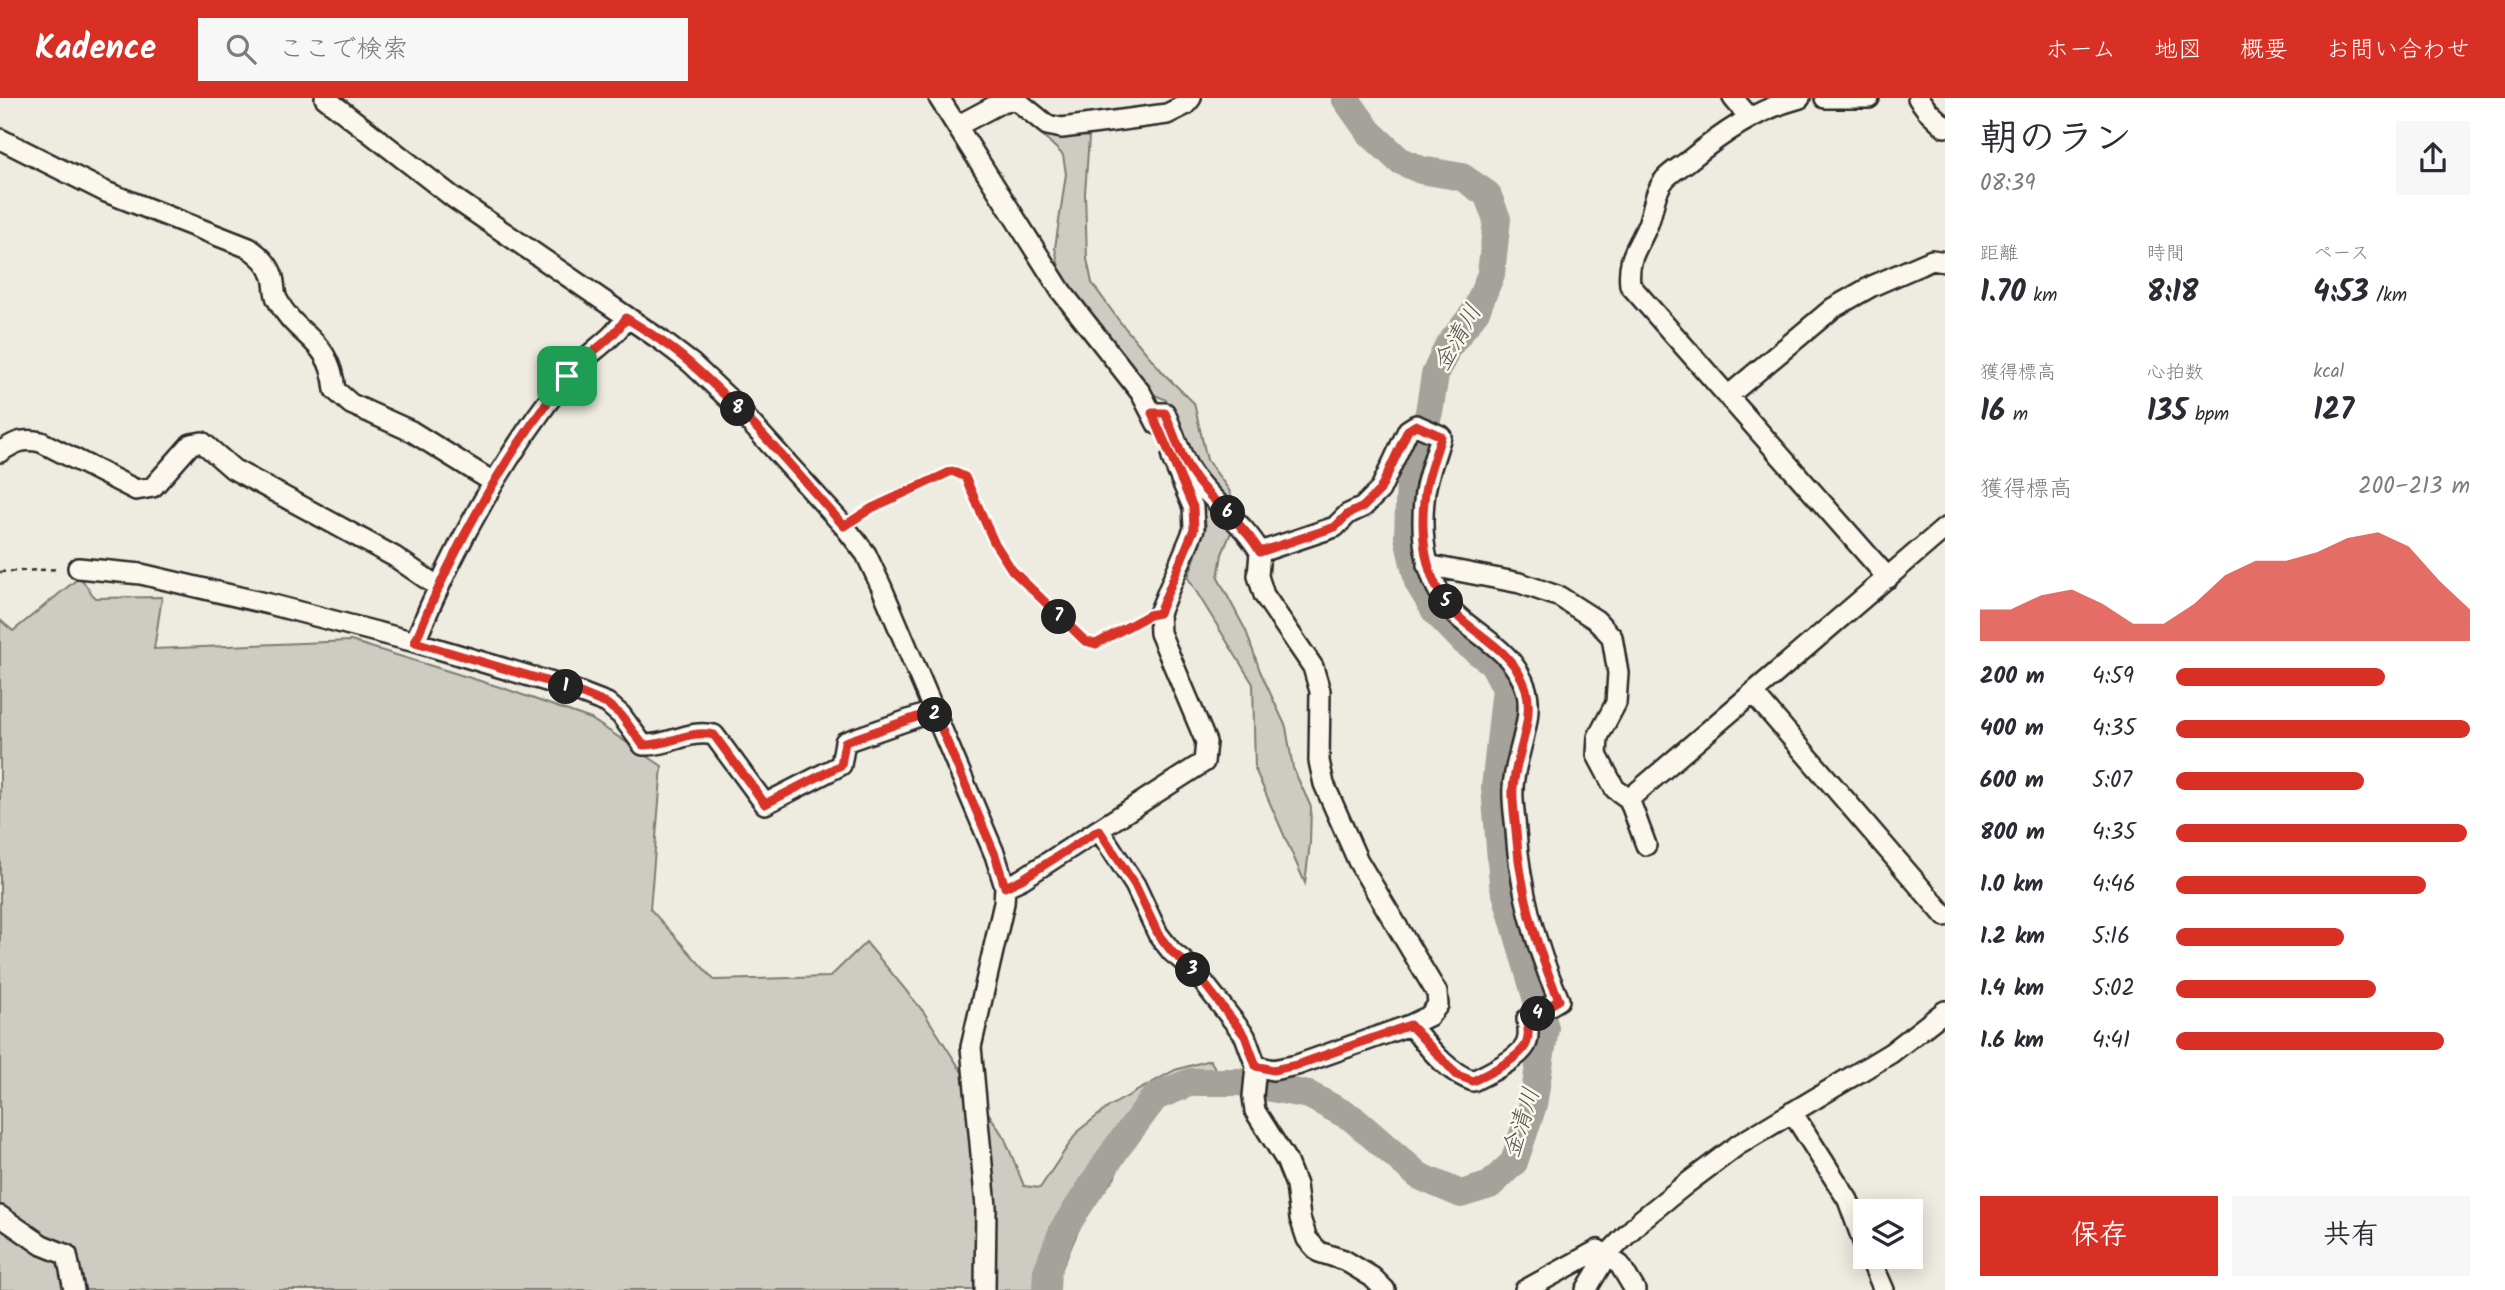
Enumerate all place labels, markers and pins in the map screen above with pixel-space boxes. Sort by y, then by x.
pin [537,346,597,406]
pin: 8 [720,392,756,426]
pin: 6 [1210,496,1246,530]
pin: 5 [1428,584,1464,620]
pin: 7 [1042,600,1076,634]
pin: 1 [548,670,584,704]
pin: 2 [918,698,953,732]
pin: 3 [1176,952,1210,988]
pin: 4 [1520,996,1556,1032]

